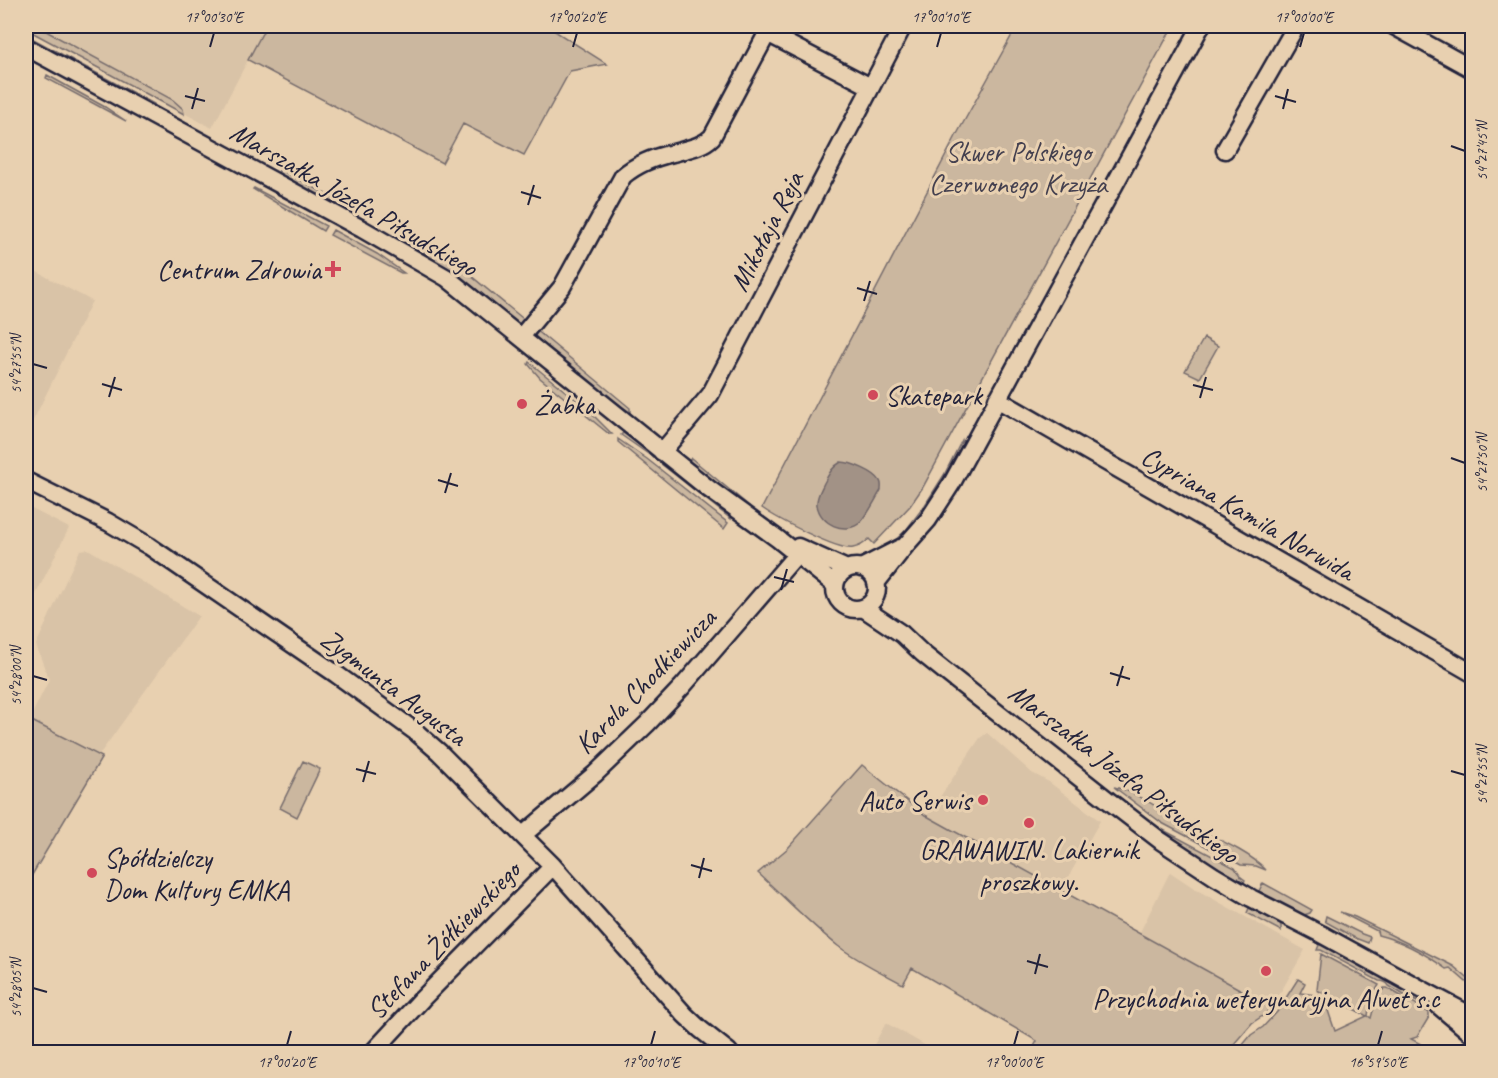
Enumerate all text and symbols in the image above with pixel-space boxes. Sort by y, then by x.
text: 17°00'30"E [185,8,245,27]
text: 17°00'20"E [548,8,608,27]
text: 17°00'10"E [912,8,972,27]
text: 17°00'00"E [1275,8,1335,27]
street label: Marszałka Józefa Piłsudskiego [224,114,486,285]
text: 54°27'45"N [1473,118,1492,181]
park label: Skwer Polskiego Czerwonego Krzyża [929,134,1109,201]
street label: Mikołaja Reja [721,164,812,297]
place label: Centrum Zdrowia [157,252,323,287]
marker: Centrum Zdrowia [326,262,340,276]
text: 54°27'55"N [7,331,26,394]
place label: Skatepark [885,378,984,413]
place label: Żabka [534,387,596,422]
marker: Skatepark [866,388,880,402]
marker: Żabka [515,397,529,411]
text: 54°27'50"N [1473,430,1492,493]
street label: Cypriana Kamila Norwida [1135,438,1363,589]
street label: Karola Chodkiewicza [567,600,724,761]
street label: Zygmunta Augusta [314,621,475,754]
text: 54°28'00"N [7,643,26,706]
street label: Marszałka Józefa Piłsudskiego [1002,675,1248,872]
text: 54°27'55"N [1473,742,1492,805]
place label: Auto Serwis [859,783,973,818]
marker: Auto Serwis [976,793,990,807]
marker: GRAWAWIN. Lakiernik proszkowy. [1022,816,1036,830]
place label: GRAWAWIN. Lakiernik proszkowy. [919,832,1141,899]
place label: Spółdzielczy Dom Kultury EMKA [104,840,290,907]
street label: Stefana Żółkiewskiego [359,851,530,1027]
marker: Spółdzielczy Dom Kultury EMKA [85,866,99,880]
text: 54°28'05"N [7,955,26,1018]
marker: Przychodnia weterynaryjna Alwet s.c [1259,964,1273,978]
place label: Przychodnia weterynaryjna Alwet s.c [1092,981,1442,1016]
text: 17°00'20"E [258,1053,318,1072]
text: 17°00'10"E [622,1053,682,1072]
text: 17°00'00"E [985,1053,1045,1072]
text: 16°59'50"E [1349,1053,1409,1072]

